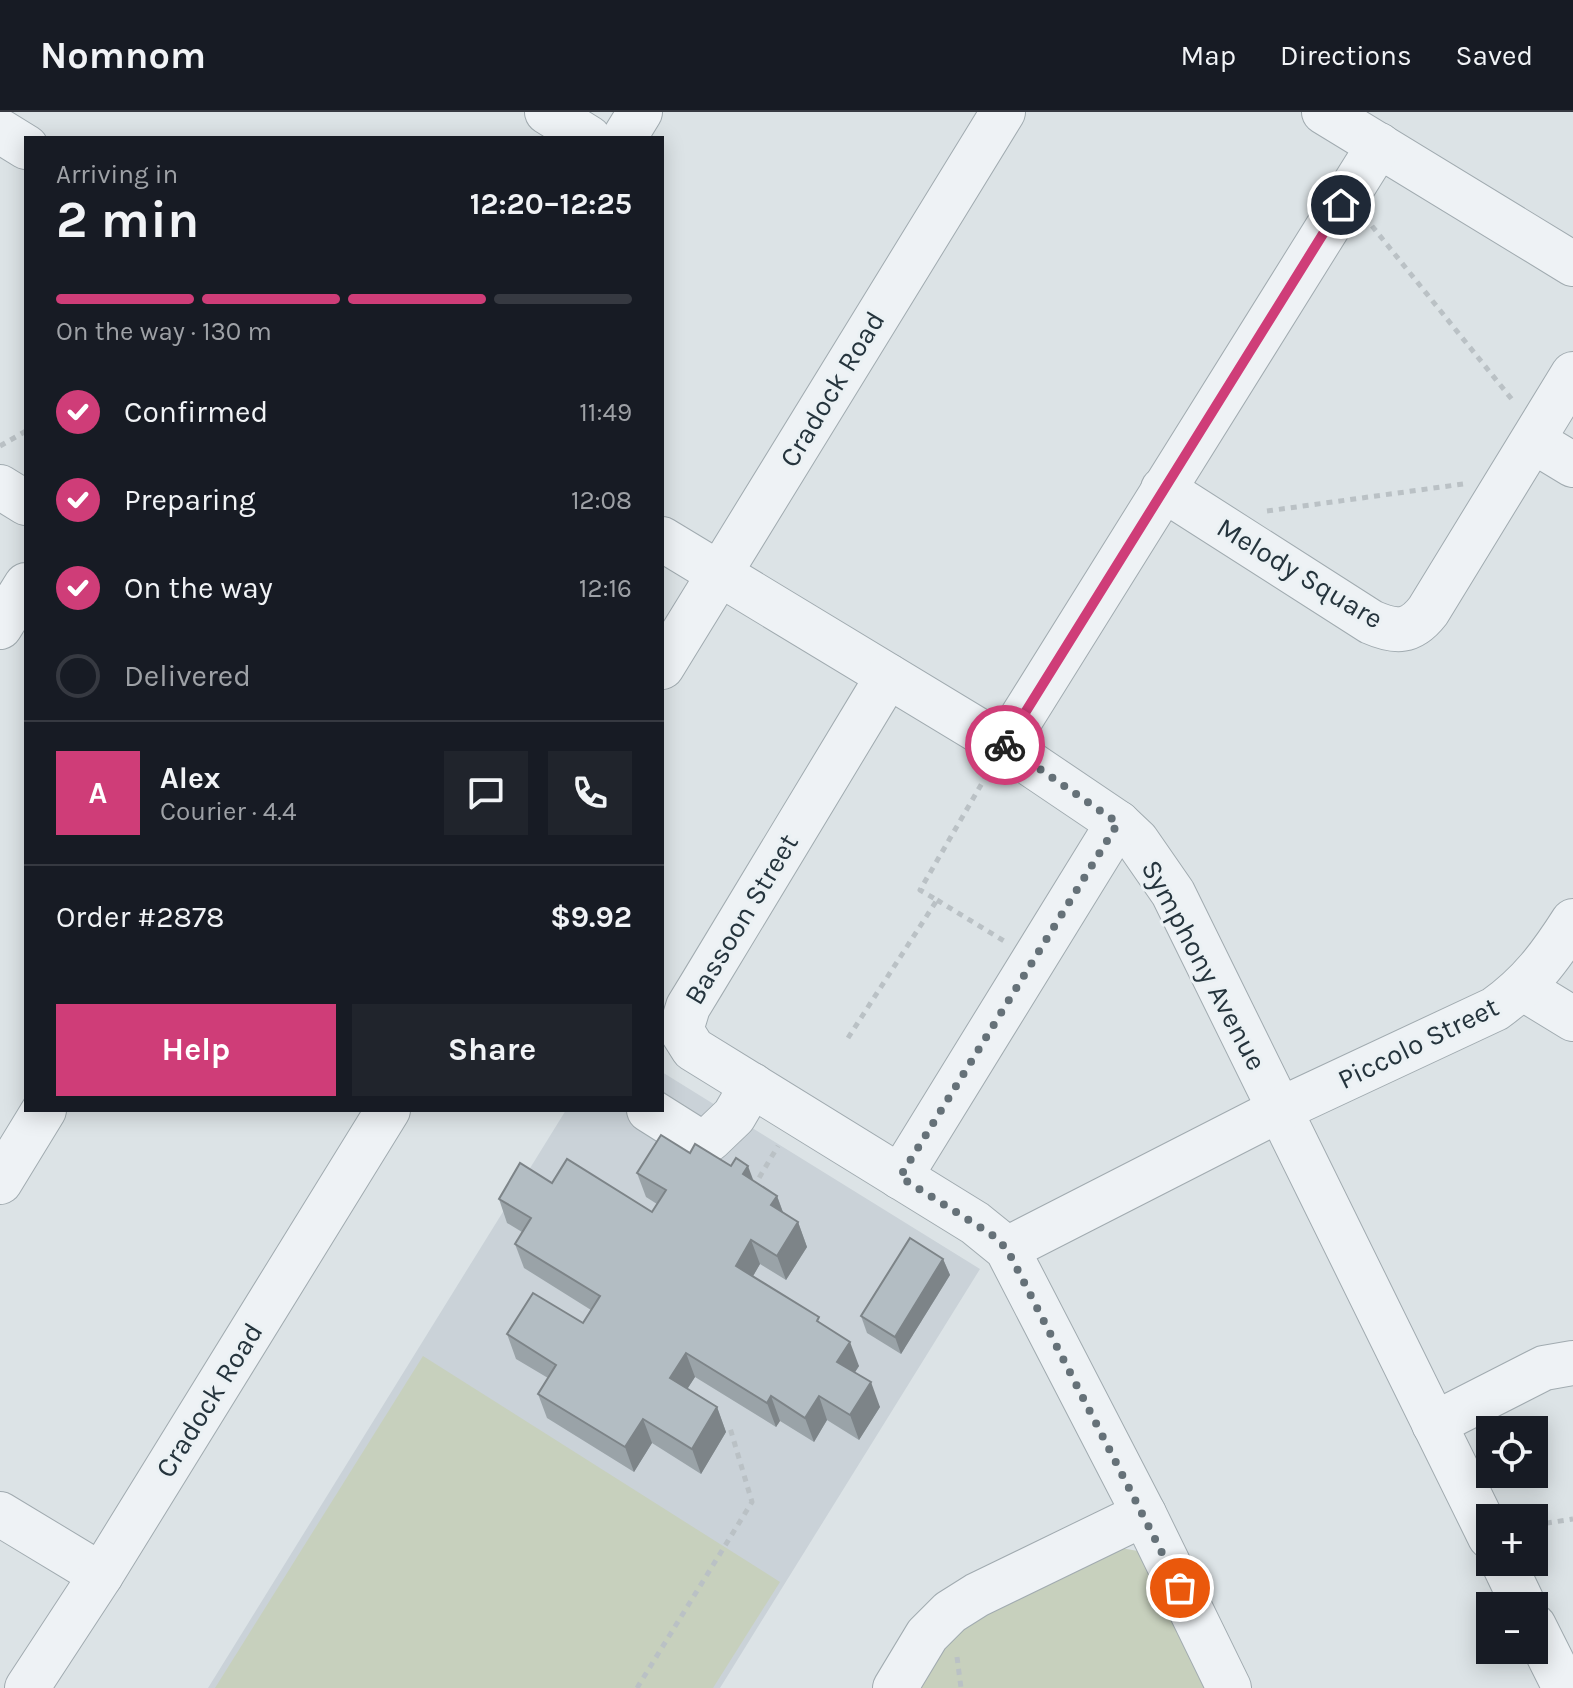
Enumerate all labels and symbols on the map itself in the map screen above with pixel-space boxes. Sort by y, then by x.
pin [1307,171,1375,239]
street label: Cradock Road [773,305,891,473]
street label: Melody Square [1211,511,1389,635]
courier [965,705,1045,785]
street label: Bassoon Street [677,828,805,1010]
street label: Symphony Avenue [1135,854,1273,1076]
street label: Piccolo Street [1332,990,1504,1096]
street label: Cradock Road [148,1317,270,1483]
pin [1146,1554,1214,1622]

